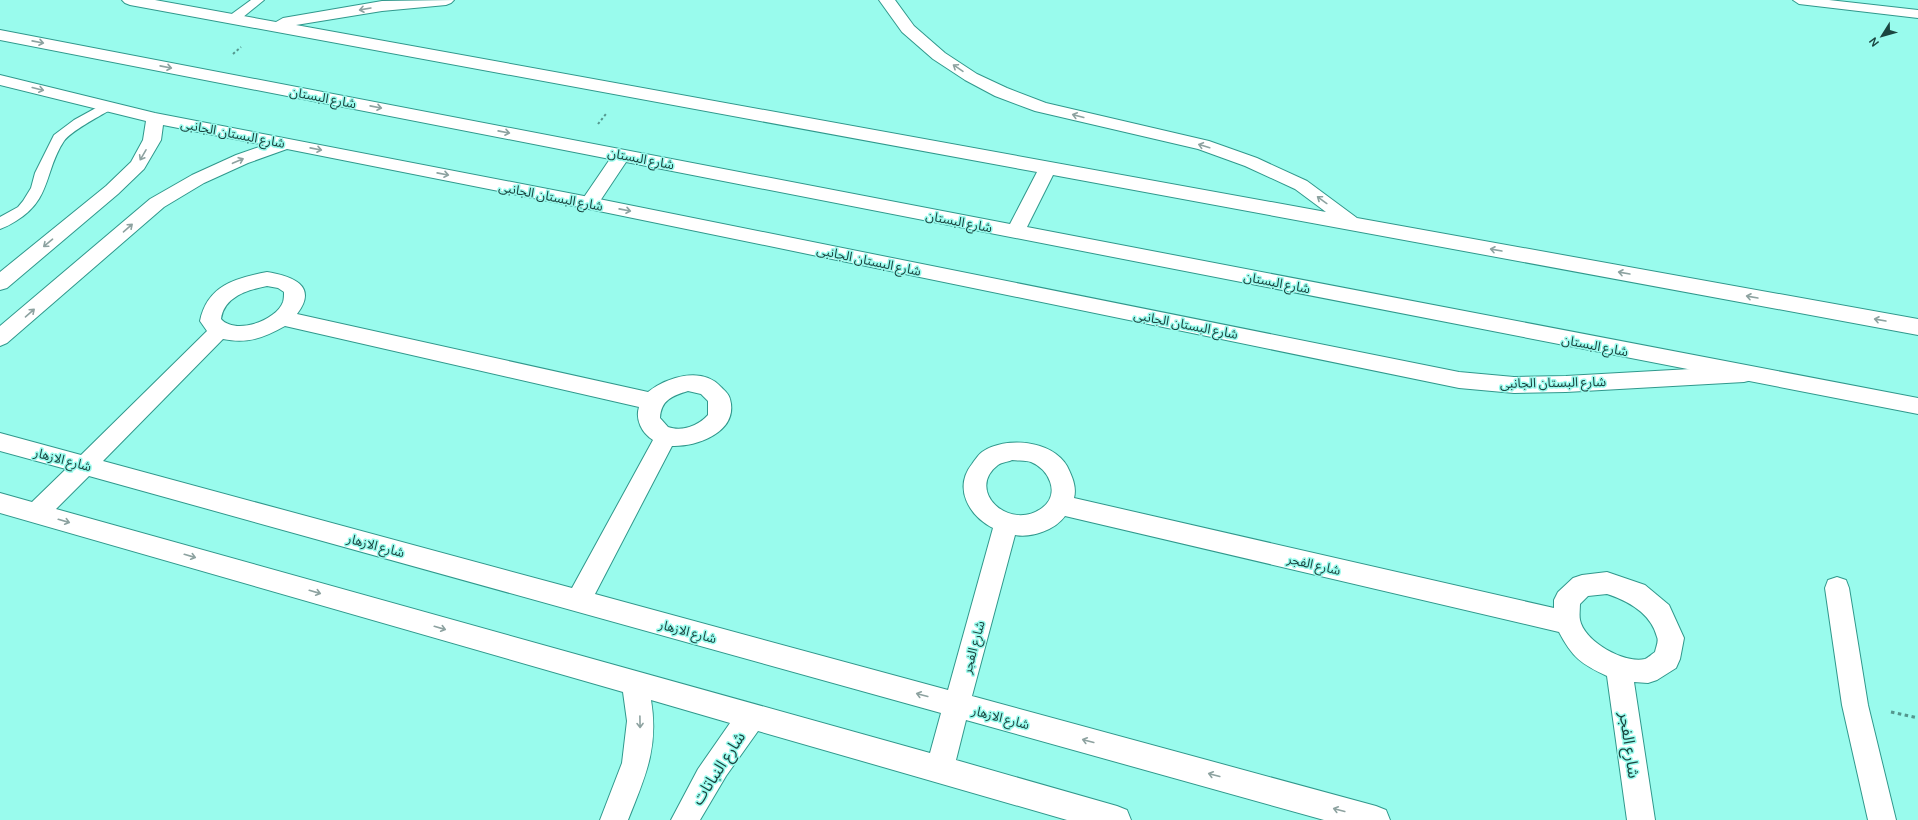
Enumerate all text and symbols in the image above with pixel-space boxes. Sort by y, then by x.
one-way arrow [359,5,372,13]
north arrow [1862,16,1902,56]
text: N [1865,35,1882,50]
one-way arrow [31,39,44,47]
one-way arrow [159,63,172,71]
one-way arrow [953,64,964,72]
street label: شارع البستان [288,82,358,114]
one-way arrow [31,86,44,94]
one-way arrow [369,104,382,112]
one-way arrow [1072,112,1085,120]
street label: شارع البستان الجانبى [179,114,287,154]
one-way arrow [497,128,510,136]
one-way arrow [1198,142,1211,149]
street label: شارع البستان [606,143,676,175]
one-way arrow [309,145,322,153]
one-way arrow [139,149,147,161]
one-way arrow [232,157,244,164]
one-way arrow [436,170,449,178]
street label: شارع البستان الجانبى [497,177,605,217]
one-way arrow [1316,196,1327,204]
street label: شارع البستان [924,206,994,238]
one-way arrow [619,207,632,215]
one-way arrow [123,223,133,233]
one-way arrow [43,238,54,247]
street label: شارع البستان الجانبى [815,240,923,282]
one-way arrow [1490,245,1503,253]
street label: شارع البستان [1242,267,1312,299]
one-way arrow [1618,269,1631,277]
one-way arrow [1746,292,1759,300]
street label: شارع البستان الجانبى [1132,305,1240,345]
one-way arrow [24,308,35,317]
one-way arrow [1874,316,1887,324]
street label: شارع البستان [1560,330,1630,362]
street label: شارع البستان الجانبى [1500,372,1606,394]
street label: شارع الازهار [31,442,94,477]
one-way arrow [58,518,71,525]
street label: شارع الازهار [344,528,407,563]
street label: شارع الفجر [1284,549,1342,581]
one-way arrow [183,553,196,561]
one-way arrow [308,589,321,596]
street label: شارع الازهار [656,614,719,649]
street label: شارع الفجر [957,618,991,677]
one-way arrow [433,625,446,632]
one-way arrow [916,691,929,698]
street label: شارع الازهار [969,700,1032,735]
street label: شارع الفجر [1612,709,1646,780]
one-way arrow [636,715,644,728]
street label: شارع النباتات [686,727,752,810]
one-way arrow [1082,737,1095,744]
one-way arrow [1207,771,1220,778]
one-way arrow [1333,806,1346,813]

